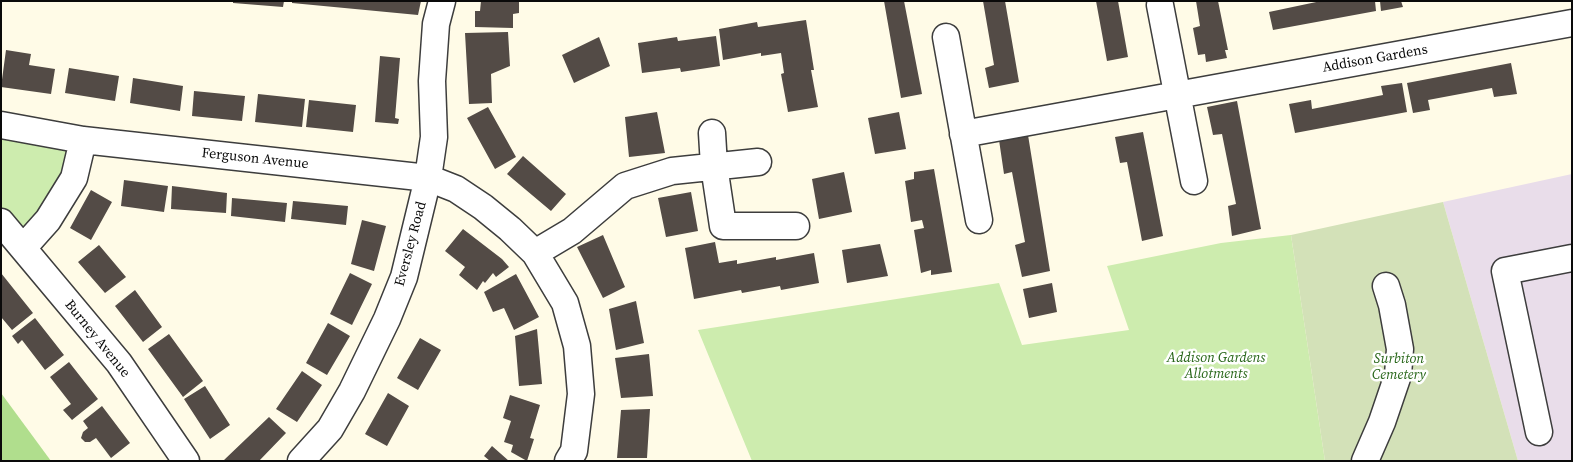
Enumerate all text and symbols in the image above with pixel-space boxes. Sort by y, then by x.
street label: Addison Gardens [1321,41,1429,77]
street label: Ferguson Avenue [201,145,309,173]
street label: Eversley Road [392,200,430,288]
street label: Burney Avenue [61,297,133,381]
park label: Addison Gardens Allotments [1167,350,1265,382]
park label: Surbiton Cemetery [1372,351,1426,384]

